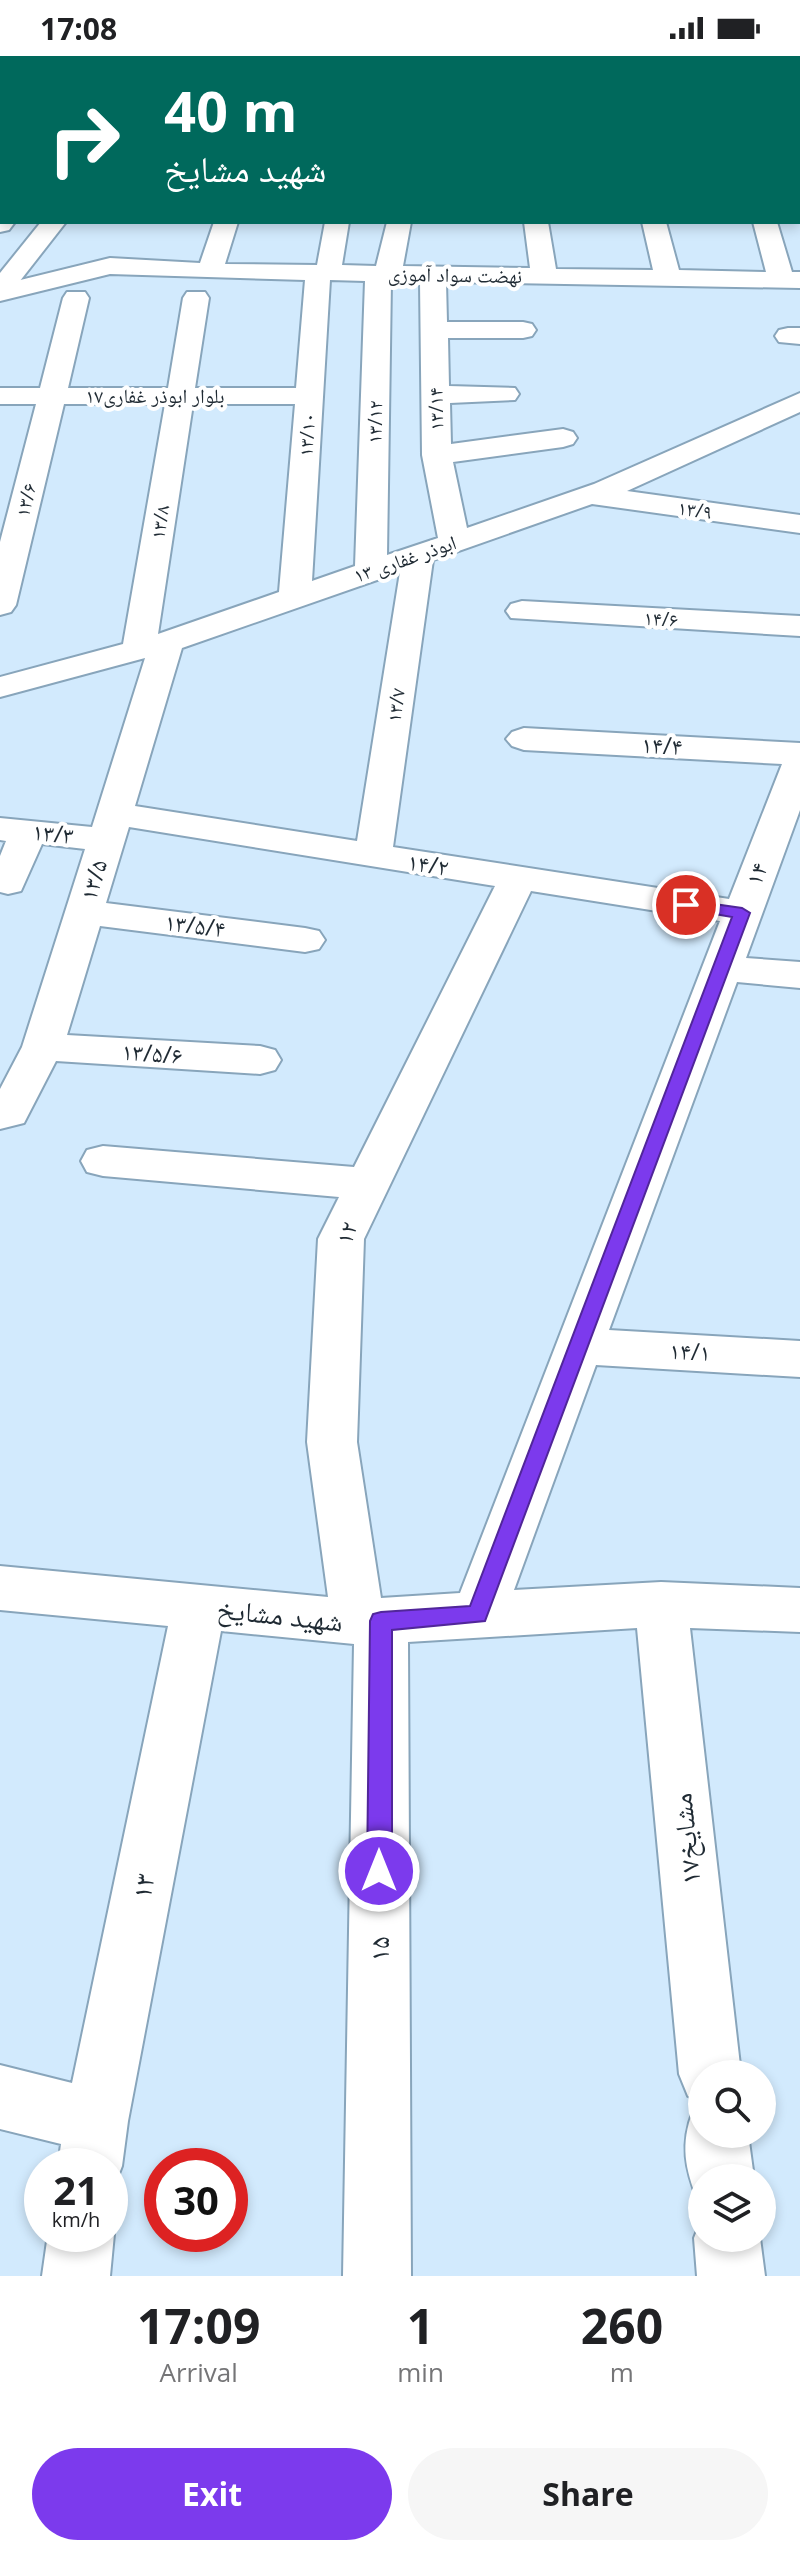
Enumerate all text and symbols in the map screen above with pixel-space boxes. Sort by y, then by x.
text: 17:08 [40,8,117,49]
text: 40 m [164,72,298,148]
icon: right [32,88,136,192]
text: شهید مشایخ [164,144,327,193]
street label: نهضت سواد آموزی [388,260,522,289]
street label: بلوار ابوذر غفاری۱۷ [85,382,225,409]
street label: ۱۳/۱۴ [422,387,449,431]
street label: ۱۳/۱۲ [361,400,388,444]
street label: ۱۳/۱۰ [292,412,321,457]
street label: ۱۳/۶ [8,480,43,520]
street label: ۱۳/۹ [676,494,714,525]
street label: ۱۳/۸ [143,503,176,541]
street label: ۱۳ ابوذر غفاری [350,528,460,589]
street label: ۱۴/۶ [643,604,679,633]
street label: ۱۳/۷ [380,686,411,724]
street label: ۱۴/۴ [641,727,683,762]
street label: ۱۳/۳ [31,814,75,851]
street label: ۱۴/۲ [405,844,451,883]
street label: ۱۳/۵ [71,855,114,904]
street label: ۱۴ [736,857,775,889]
pin [652,871,720,939]
icon: arrive [664,883,708,927]
street label: ۱۳/۵/۴ [163,904,227,945]
street label: ۱۳/۵/۶ [121,1034,184,1071]
street label: ۱۲ [327,1217,365,1248]
street label: ۱۴/۱ [669,1333,711,1368]
street label: شهید مشایخ [215,1589,345,1640]
street label: ۱۷مشایخ [661,1791,709,1887]
position arrow [337,1829,421,1913]
street label: ۱۳ [121,1870,163,1902]
street label: ۱۵ [359,1936,397,1962]
map controls [688,2060,776,2252]
button: search [688,2060,776,2148]
speed limit sign: 30 [144,2148,248,2252]
text: 21 [53,2162,99,2217]
button: layers [688,2164,776,2252]
text: km/h [52,2206,100,2233]
text: 17:09 [137,2293,260,2358]
text: 1 [407,2293,434,2358]
text: 260 [581,2293,663,2358]
text: Arrival [159,2354,238,2390]
text: min [397,2354,444,2390]
text: m [610,2354,634,2390]
button: Exit [32,2448,392,2540]
button: Share [408,2448,768,2540]

